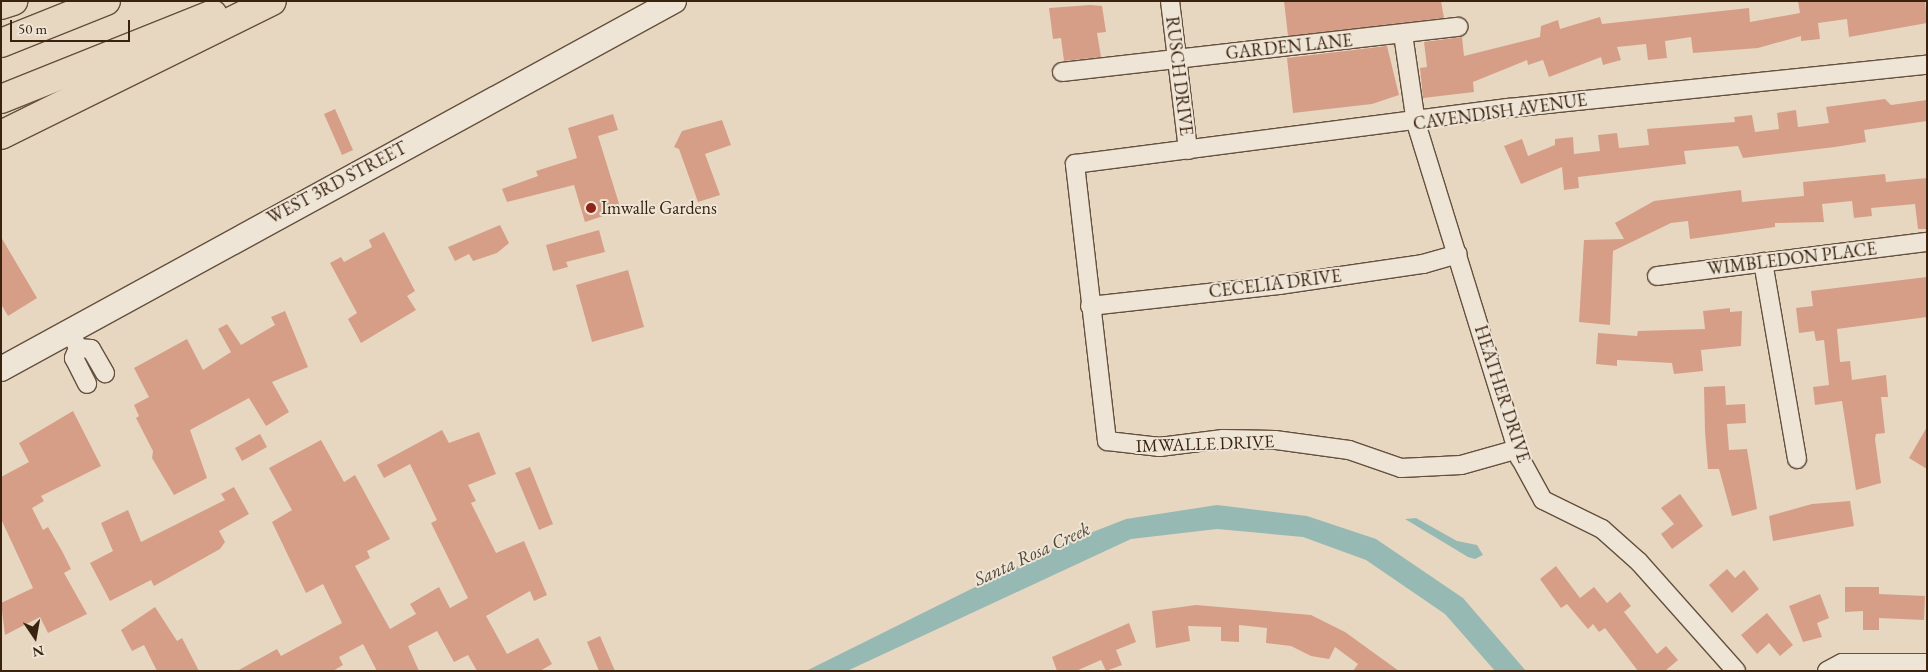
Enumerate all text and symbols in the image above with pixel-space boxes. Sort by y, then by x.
scale bar [12,10,132,42]
street label: RUSCH DRIVE [1161,15,1197,137]
text: 50 m [18,19,47,38]
street label: GARDEN LANE [1225,30,1353,64]
street label: CAVENDISH AVENUE [1412,89,1588,135]
street label: WEST 3RD STREET [264,137,410,229]
place label: Imwalle Gardens [601,197,717,219]
marker: Imwalle Gardens [585,202,597,214]
street label: WIMBLEDON PLACE [1706,238,1878,280]
street label: CECELIA DRIVE [1208,265,1342,303]
street label: HEATHER DRIVE [1470,322,1534,466]
street label: IMWALLE DRIVE [1135,431,1275,457]
water label: Santa Rosa Creek [970,517,1094,591]
north arrow [10,612,60,662]
text: N [31,642,46,662]

